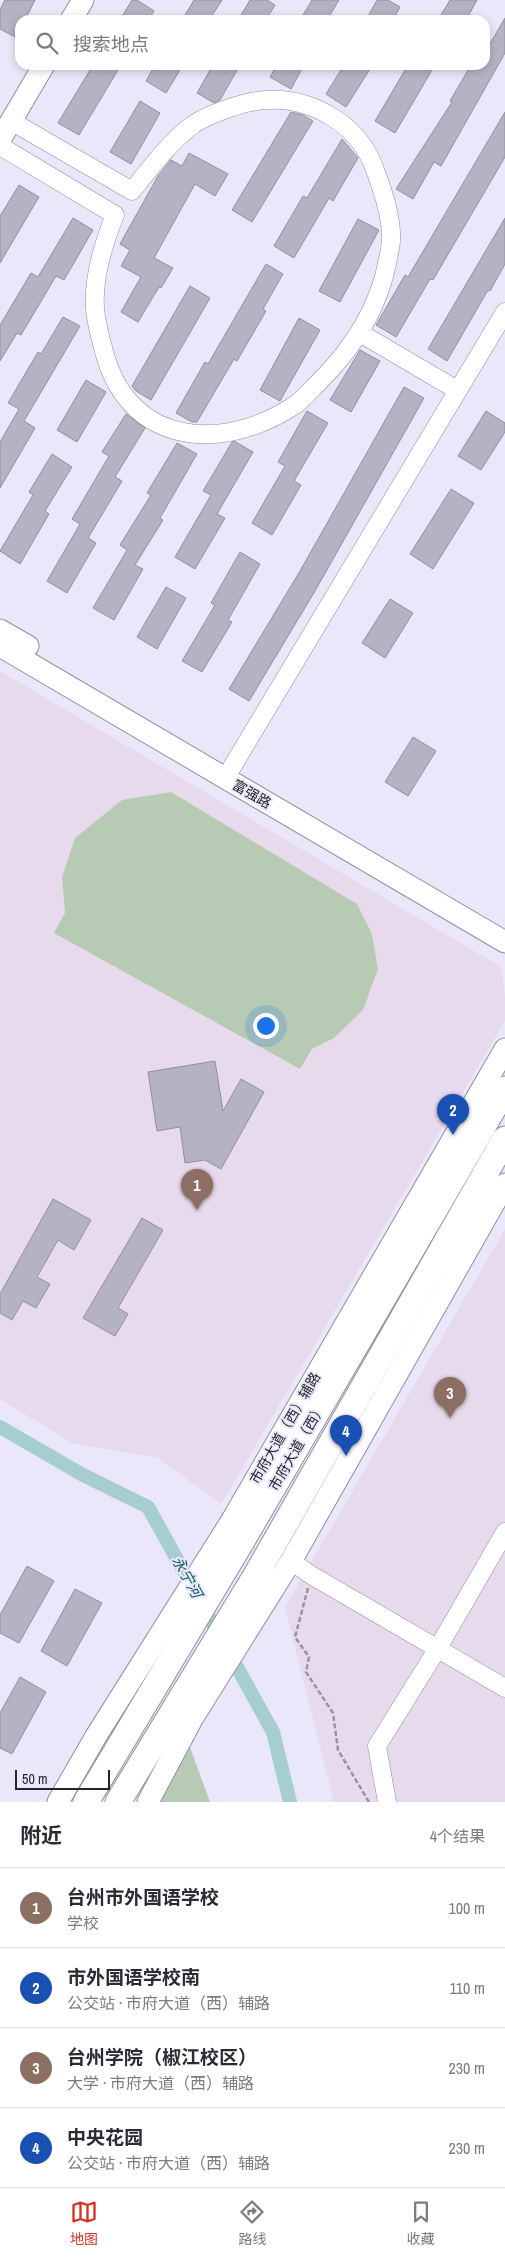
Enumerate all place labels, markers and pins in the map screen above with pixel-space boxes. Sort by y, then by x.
pin: 2 [437,1094,469,1135]
pin: 1 [181,1169,213,1210]
pin: 3 [434,1377,466,1418]
pin: 4 [330,1415,362,1456]

